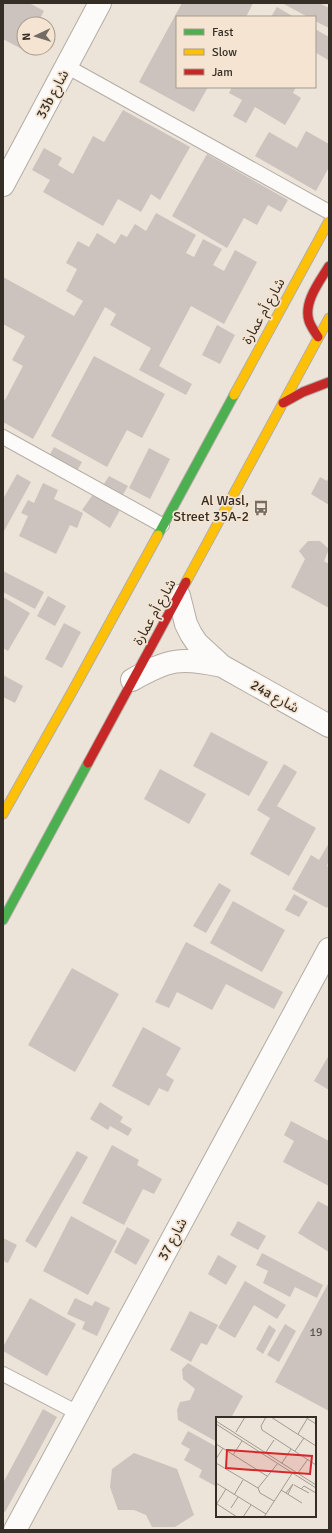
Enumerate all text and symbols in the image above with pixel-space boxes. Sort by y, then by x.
north arrow [16,16,56,56]
legend [176,16,316,88]
text: Fast [212,25,233,40]
text: N [20,32,33,41]
text: Slow [212,45,237,60]
text: Jam [212,65,233,80]
street label: 33b شارع [33,67,74,123]
street label: شارع أم عمارة [238,275,290,348]
place label: Al Wasl, Street 35A-2 [173,492,249,525]
bus stop icon: Al Wasl, Street 35A-2 [252,499,270,517]
street label: شارع أم عمارة [129,576,181,649]
street label: 24a شارع [247,676,302,718]
street label: شارع 37 [154,1215,192,1264]
house number: 19 [310,1325,322,1340]
inset map [216,1417,316,1517]

